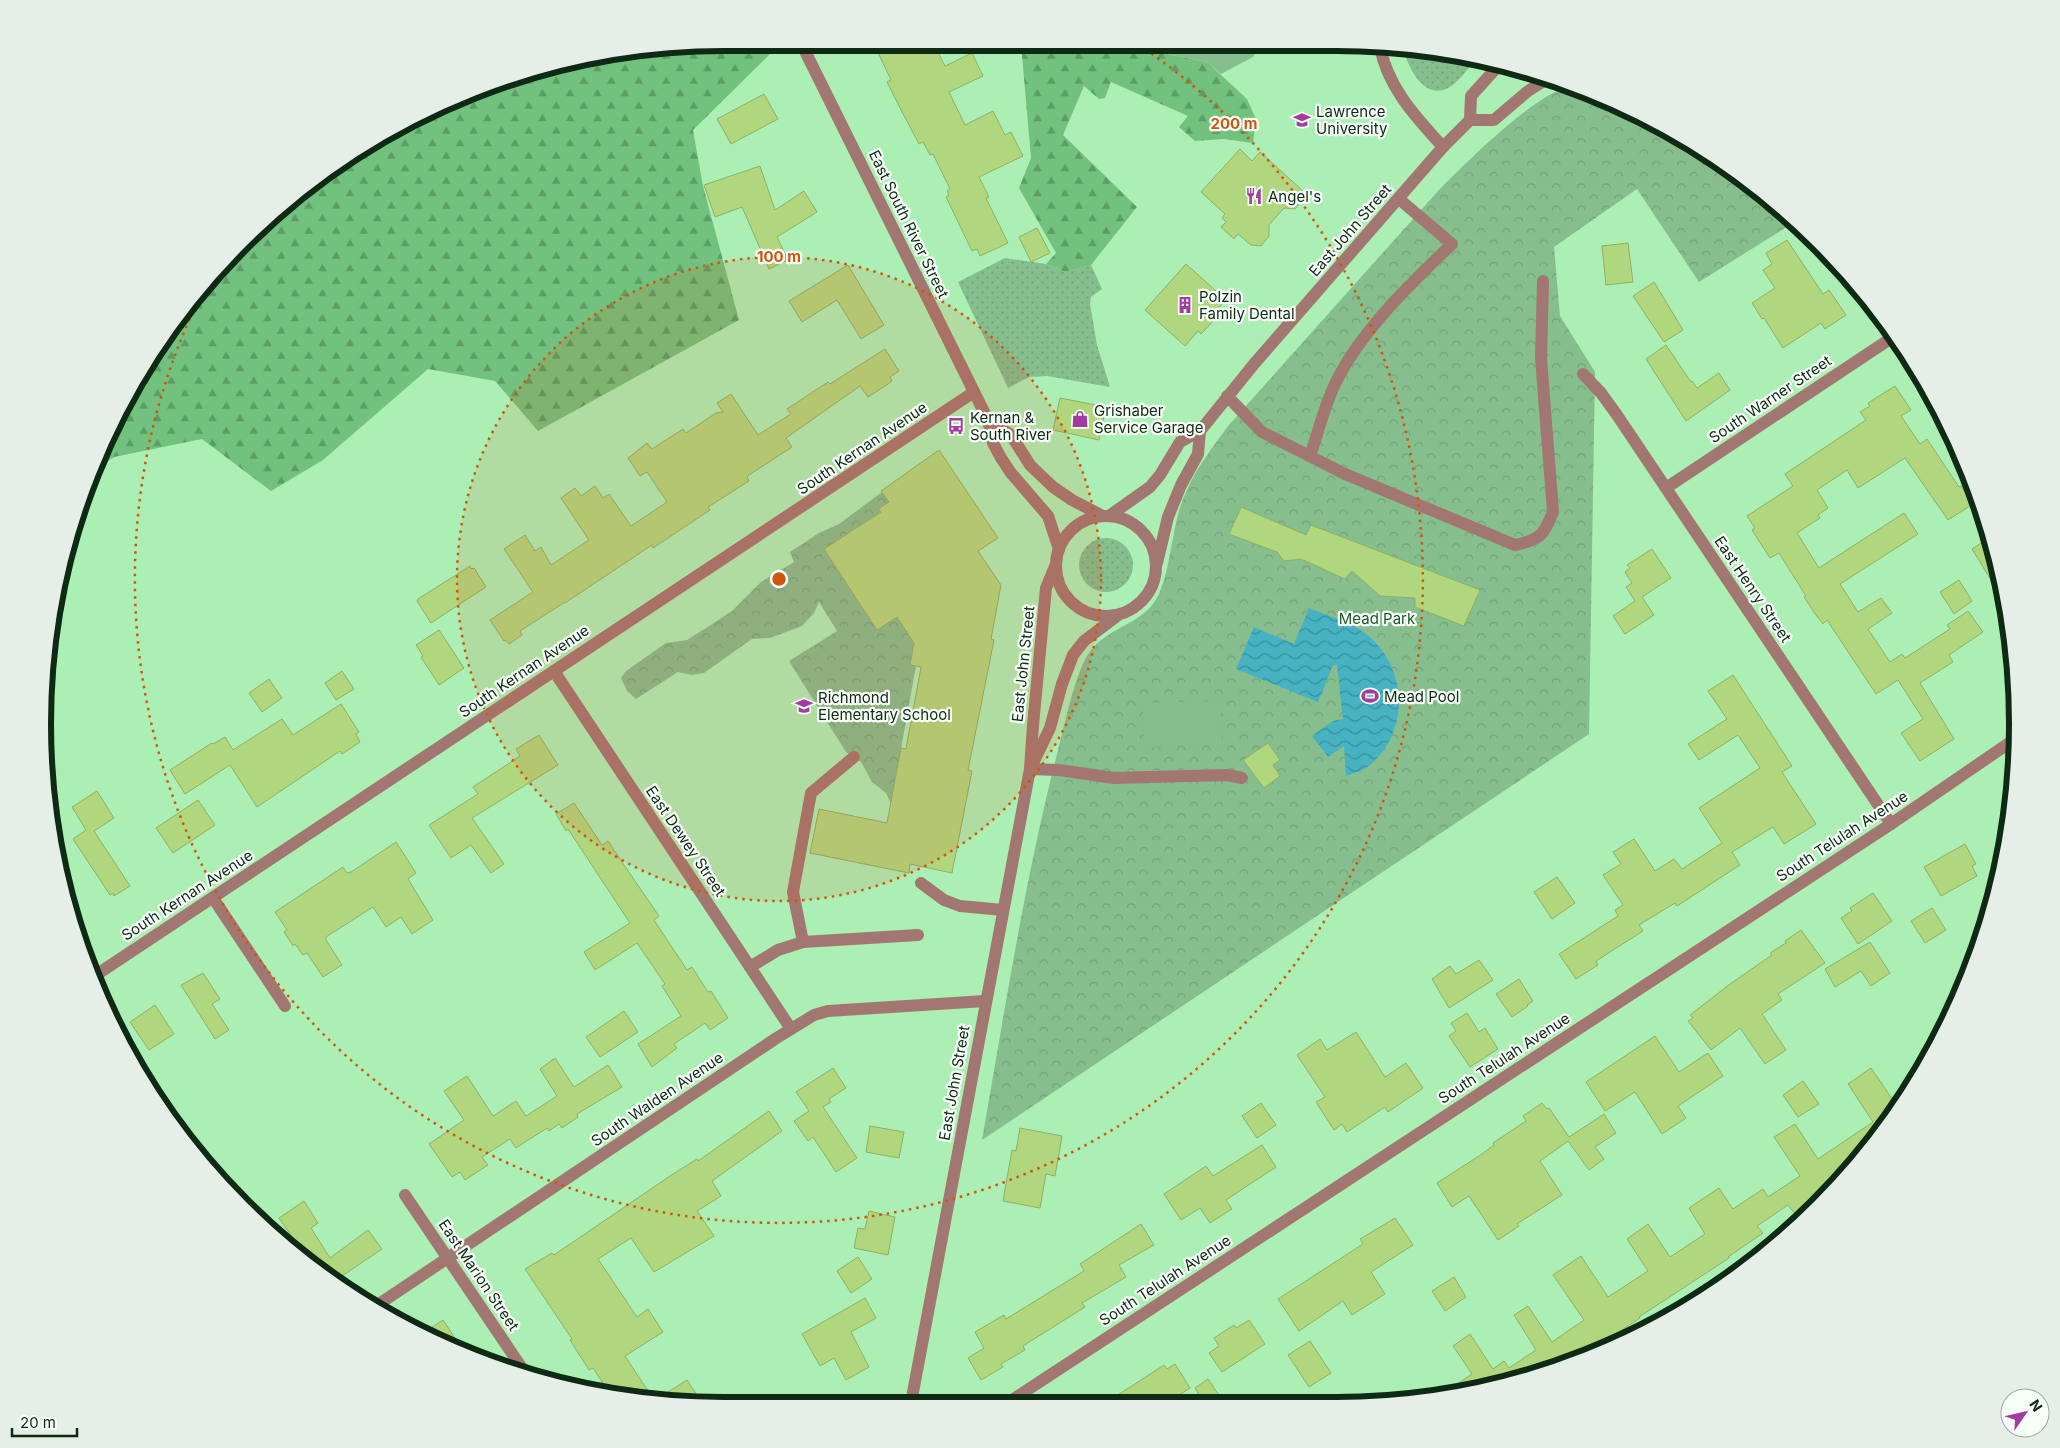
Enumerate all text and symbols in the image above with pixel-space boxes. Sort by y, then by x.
place label: Lawrence University [1316,102,1388,138]
school or university icon: Lawrence University [1292,110,1312,130]
text: 200 m [1211,114,1257,133]
street label: East South River Street [865,147,953,301]
street label: East John Street [1305,180,1395,280]
restaurant icon: Angel's [1244,186,1264,206]
place label: Angel's [1268,187,1321,206]
text: 100 m [757,247,801,266]
place label: Polzin Family Dental [1199,287,1295,323]
building icon: Polzin Family Dental [1175,295,1195,315]
street label: South Warner Street [1705,351,1835,447]
street label: South Kernan Avenue [793,397,931,499]
place label: Grishaber Service Garage [1094,401,1203,437]
place label: Kernan & South River [970,408,1052,444]
shop icon: Grishaber Service Garage [1070,409,1090,429]
bus stop icon: Kernan & South River [946,416,966,436]
street label: East Henry Street [1710,532,1796,646]
centre of rings [770,570,788,588]
street label: East John Street [1007,605,1039,723]
park label: Mead Park [1339,609,1416,628]
street label: South Kernan Avenue [455,620,593,722]
sports icon: Mead Pool [1360,686,1380,706]
place label: Mead Pool [1384,687,1459,706]
place label: Richmond Elementary School [818,688,951,724]
school or university icon: Richmond Elementary School [794,696,814,716]
street label: East Dewey Street [642,782,730,900]
street label: South Telulah Avenue [1773,786,1911,886]
street label: South Kernan Avenue [118,845,256,945]
street label: South Telulah Avenue [1435,1008,1573,1108]
street label: East John Street [935,1024,973,1142]
street label: South Walden Avenue [587,1048,727,1150]
street label: East Marion Street [435,1216,523,1334]
street label: South Telulah Avenue [1096,1230,1234,1330]
north arrow [2000,1388,2050,1438]
text: N [2026,1396,2046,1415]
scale bar [12,1406,78,1438]
text: 20 m [20,1413,56,1432]

